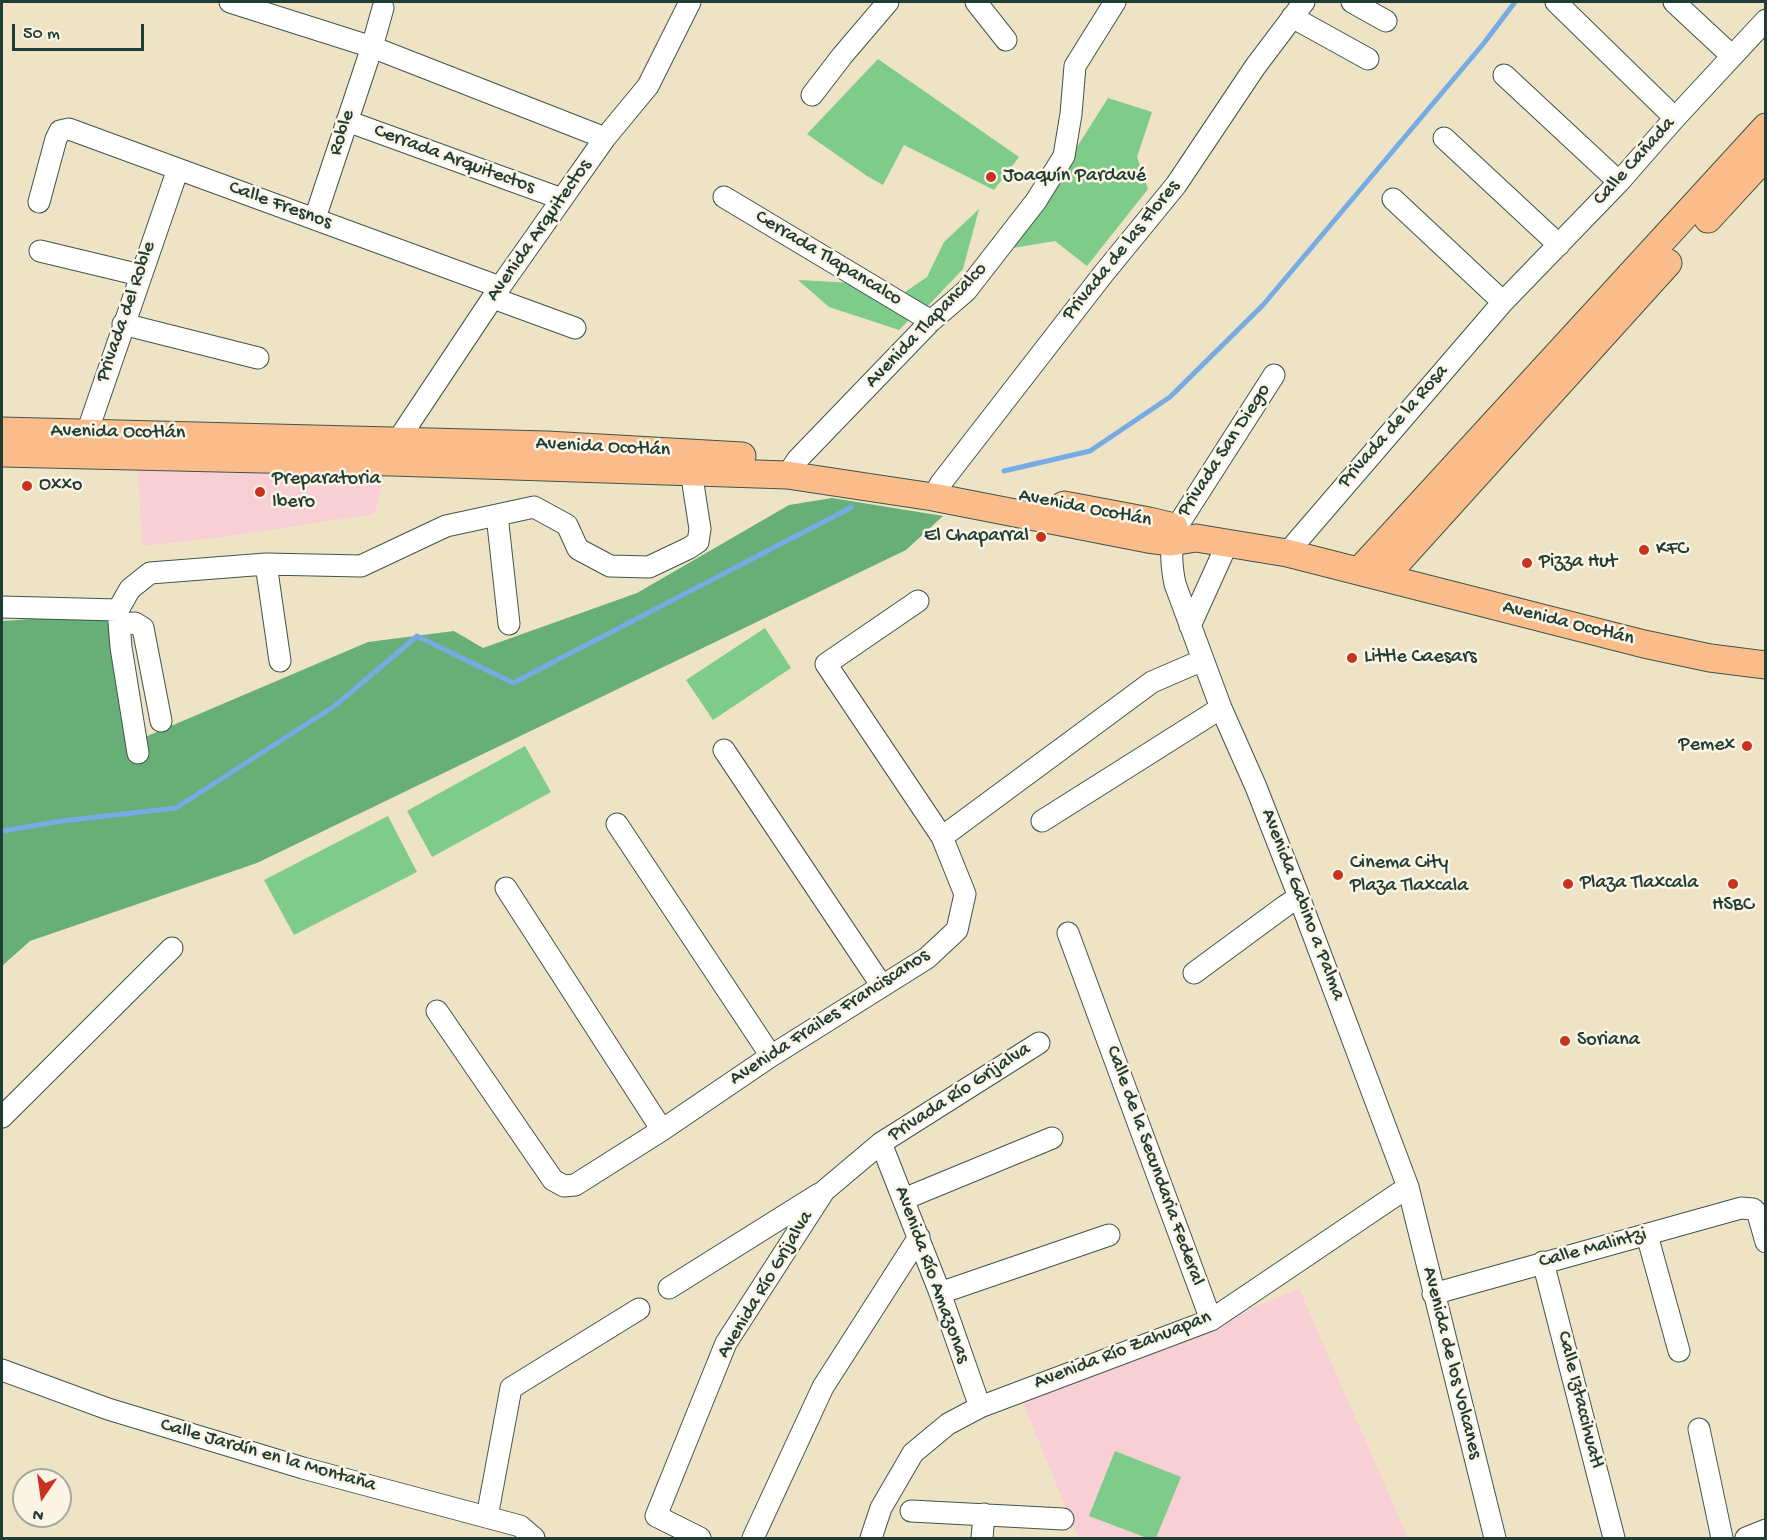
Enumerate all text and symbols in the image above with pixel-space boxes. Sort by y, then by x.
scale bar [15,12,147,50]
text: 50 m [23,24,60,45]
street label: Roble [324,107,362,159]
street label: Calle Cañada [1589,113,1681,211]
street label: Cerrada Arquitectos [370,120,538,200]
street label: Avenida Arquitectos [482,155,598,307]
place label: Joaquín Pardavé [1003,165,1146,189]
marker: Joaquín Pardavé [984,170,998,184]
street label: Calle Fresnos [225,176,335,236]
street label: Privada de las Flores [1058,176,1186,326]
street label: Cerrada Tlapancalco [750,206,906,312]
street label: Privada del Roble [92,238,162,386]
street label: Avenida Tlapancalco [861,258,993,394]
street label: Privada de la Rosa [1334,360,1454,494]
street label: Privada San Diego [1173,380,1277,522]
street label: Avenida Ocotlán [50,420,186,446]
street label: Avenida Ocotlán [535,432,671,464]
place label: Preparatoria Ibero [272,468,381,515]
place label: Oxxo [39,474,82,498]
marker: Oxxo [20,479,34,493]
street label: Avenida Ocotlán [1017,484,1153,534]
marker: Preparatoria Ibero [253,485,267,499]
place label: El Chaparral [924,525,1029,549]
marker: El Chaparral [1034,530,1048,544]
place label: KFC [1656,538,1688,562]
marker: KFC [1637,543,1651,557]
place label: Pizza Hut [1539,551,1617,575]
marker: Pizza Hut [1520,556,1534,570]
street label: Avenida Ocotlán [1500,596,1636,652]
place label: Little Caesars [1364,646,1477,670]
marker: Little Caesars [1345,651,1359,665]
place label: Pemex [1679,734,1735,758]
marker: Pemex [1740,739,1754,753]
street label: Avenida Gabino a Palma [1254,806,1350,1004]
place label: Cinema City Plaza Tlaxcala [1350,852,1468,899]
marker: Cinema City Plaza Tlaxcala [1331,868,1345,882]
place label: Plaza Tlaxcala [1580,872,1698,896]
marker: Plaza Tlaxcala [1561,877,1575,891]
marker: HSBC [1726,877,1740,891]
place label: HSBC [1712,894,1754,918]
street label: Avenida Frailes Franciscanos [726,944,934,1092]
place label: Soriana [1577,1029,1640,1053]
marker: Soriana [1558,1034,1572,1048]
street label: Privada Río Grijalva [884,1038,1036,1148]
street label: Calle de la Secundaria Federal [1099,1043,1209,1289]
street label: Avenida Río Amazonas [888,1183,974,1367]
street label: Avenida Río Grijalva [713,1207,819,1363]
street label: Calle Malintzi [1537,1223,1649,1275]
street label: Avenida de los Volcanes [1416,1265,1486,1461]
street label: Avenida Río Zahuapan [1031,1306,1215,1396]
street label: Calle Iztaccihuatl [1550,1329,1608,1471]
street label: Calle Jardín en la Montaña [157,1414,379,1498]
north arrow [12,1468,72,1528]
text: N [31,1504,46,1525]

